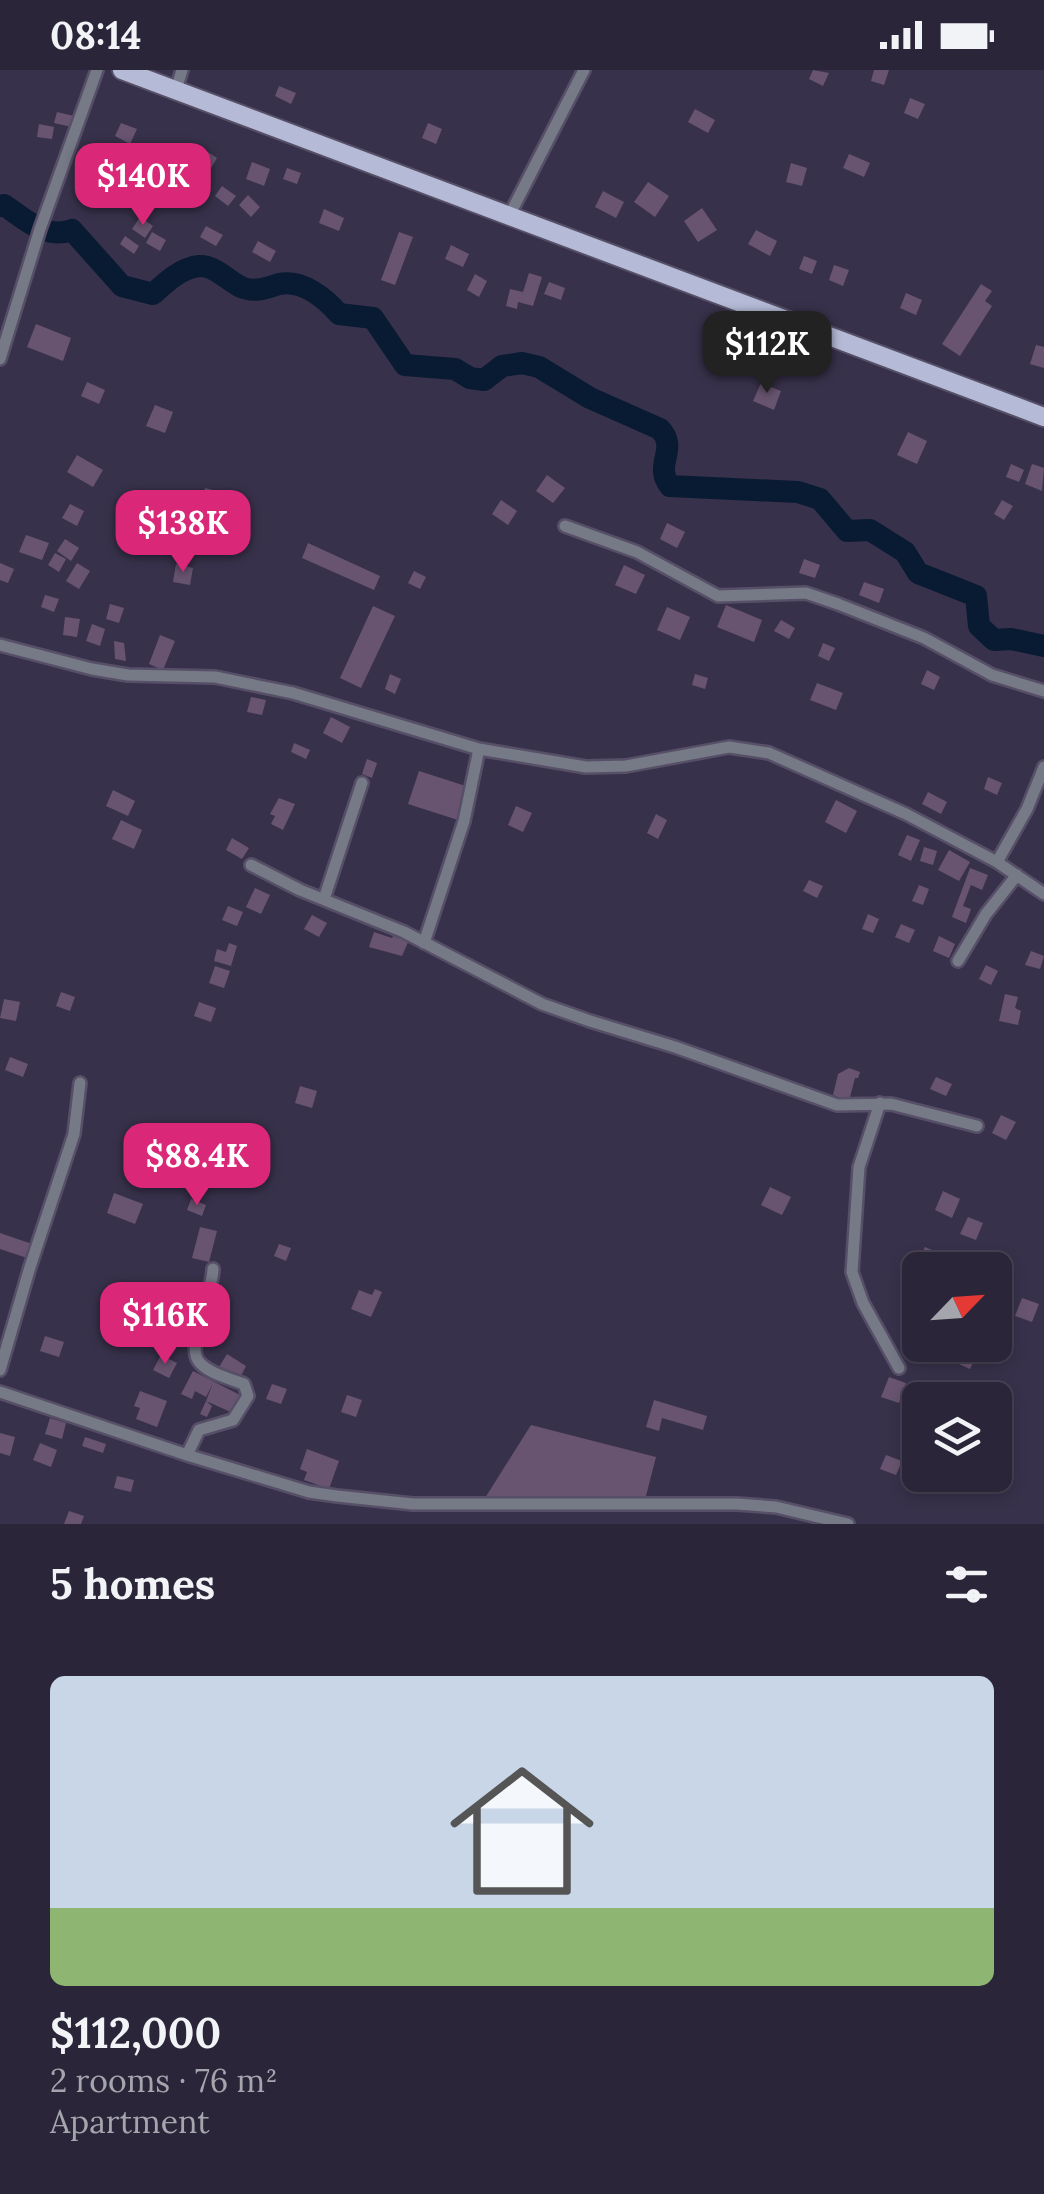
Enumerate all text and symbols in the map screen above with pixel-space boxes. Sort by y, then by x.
text: 08:14 [50,11,142,59]
pin: $140K [73,143,213,228]
text: $140K [97,155,189,196]
pin: $112K [697,311,837,396]
text: $112K [725,323,809,364]
pin: $138K [113,490,253,575]
text: $138K [138,502,228,543]
pin: $88.4K [116,1123,278,1208]
text: $88.4K [145,1135,249,1176]
north arrow [902,1252,1012,1362]
map controls [902,1252,1012,1492]
pin: $116K [95,1282,235,1367]
text: $116K [122,1294,208,1335]
button: layers [902,1382,1012,1492]
text: 5 homes [50,1557,215,1611]
icon: filters [939,1557,994,1612]
icon: home [432,1741,612,1921]
text: $112,000 [50,2006,221,2060]
text: 2 rooms · 76 m² [50,2060,278,2101]
text: Apartment [50,2101,210,2142]

